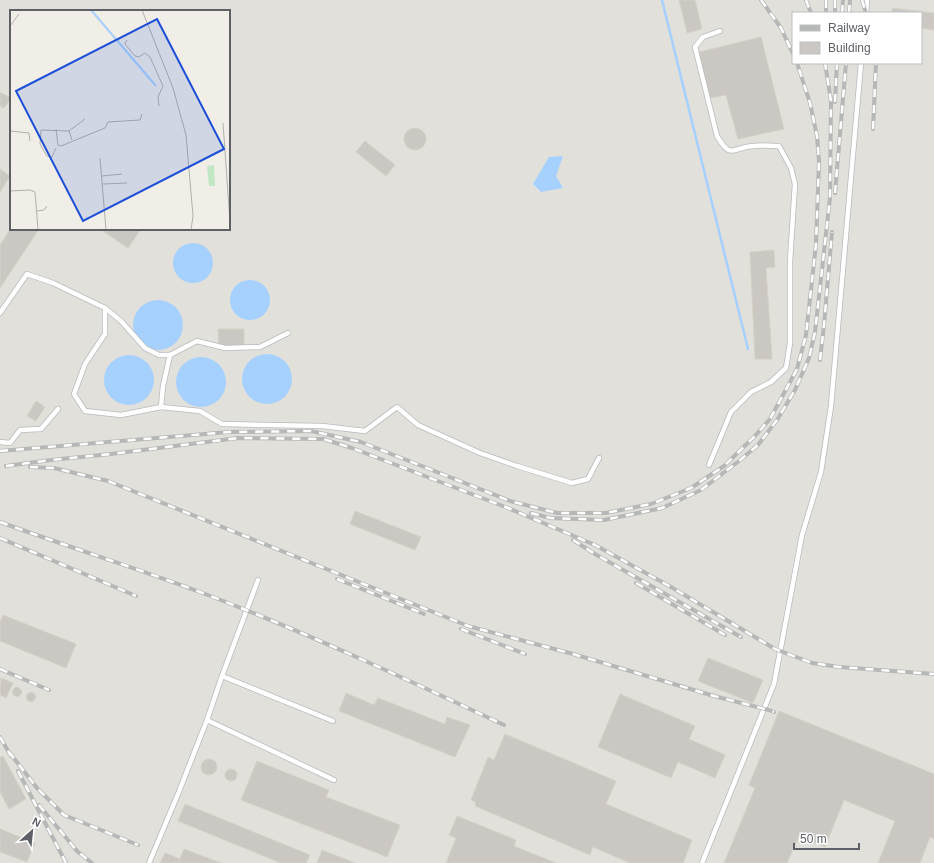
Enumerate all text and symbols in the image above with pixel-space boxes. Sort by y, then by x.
inset map [10,10,230,230]
legend [792,12,922,64]
text: Railway [828,21,870,35]
text: Building [828,41,871,55]
north arrow [12,811,52,851]
text: N [30,815,43,829]
scale bar [794,825,859,851]
text: 50 m [800,832,827,846]

